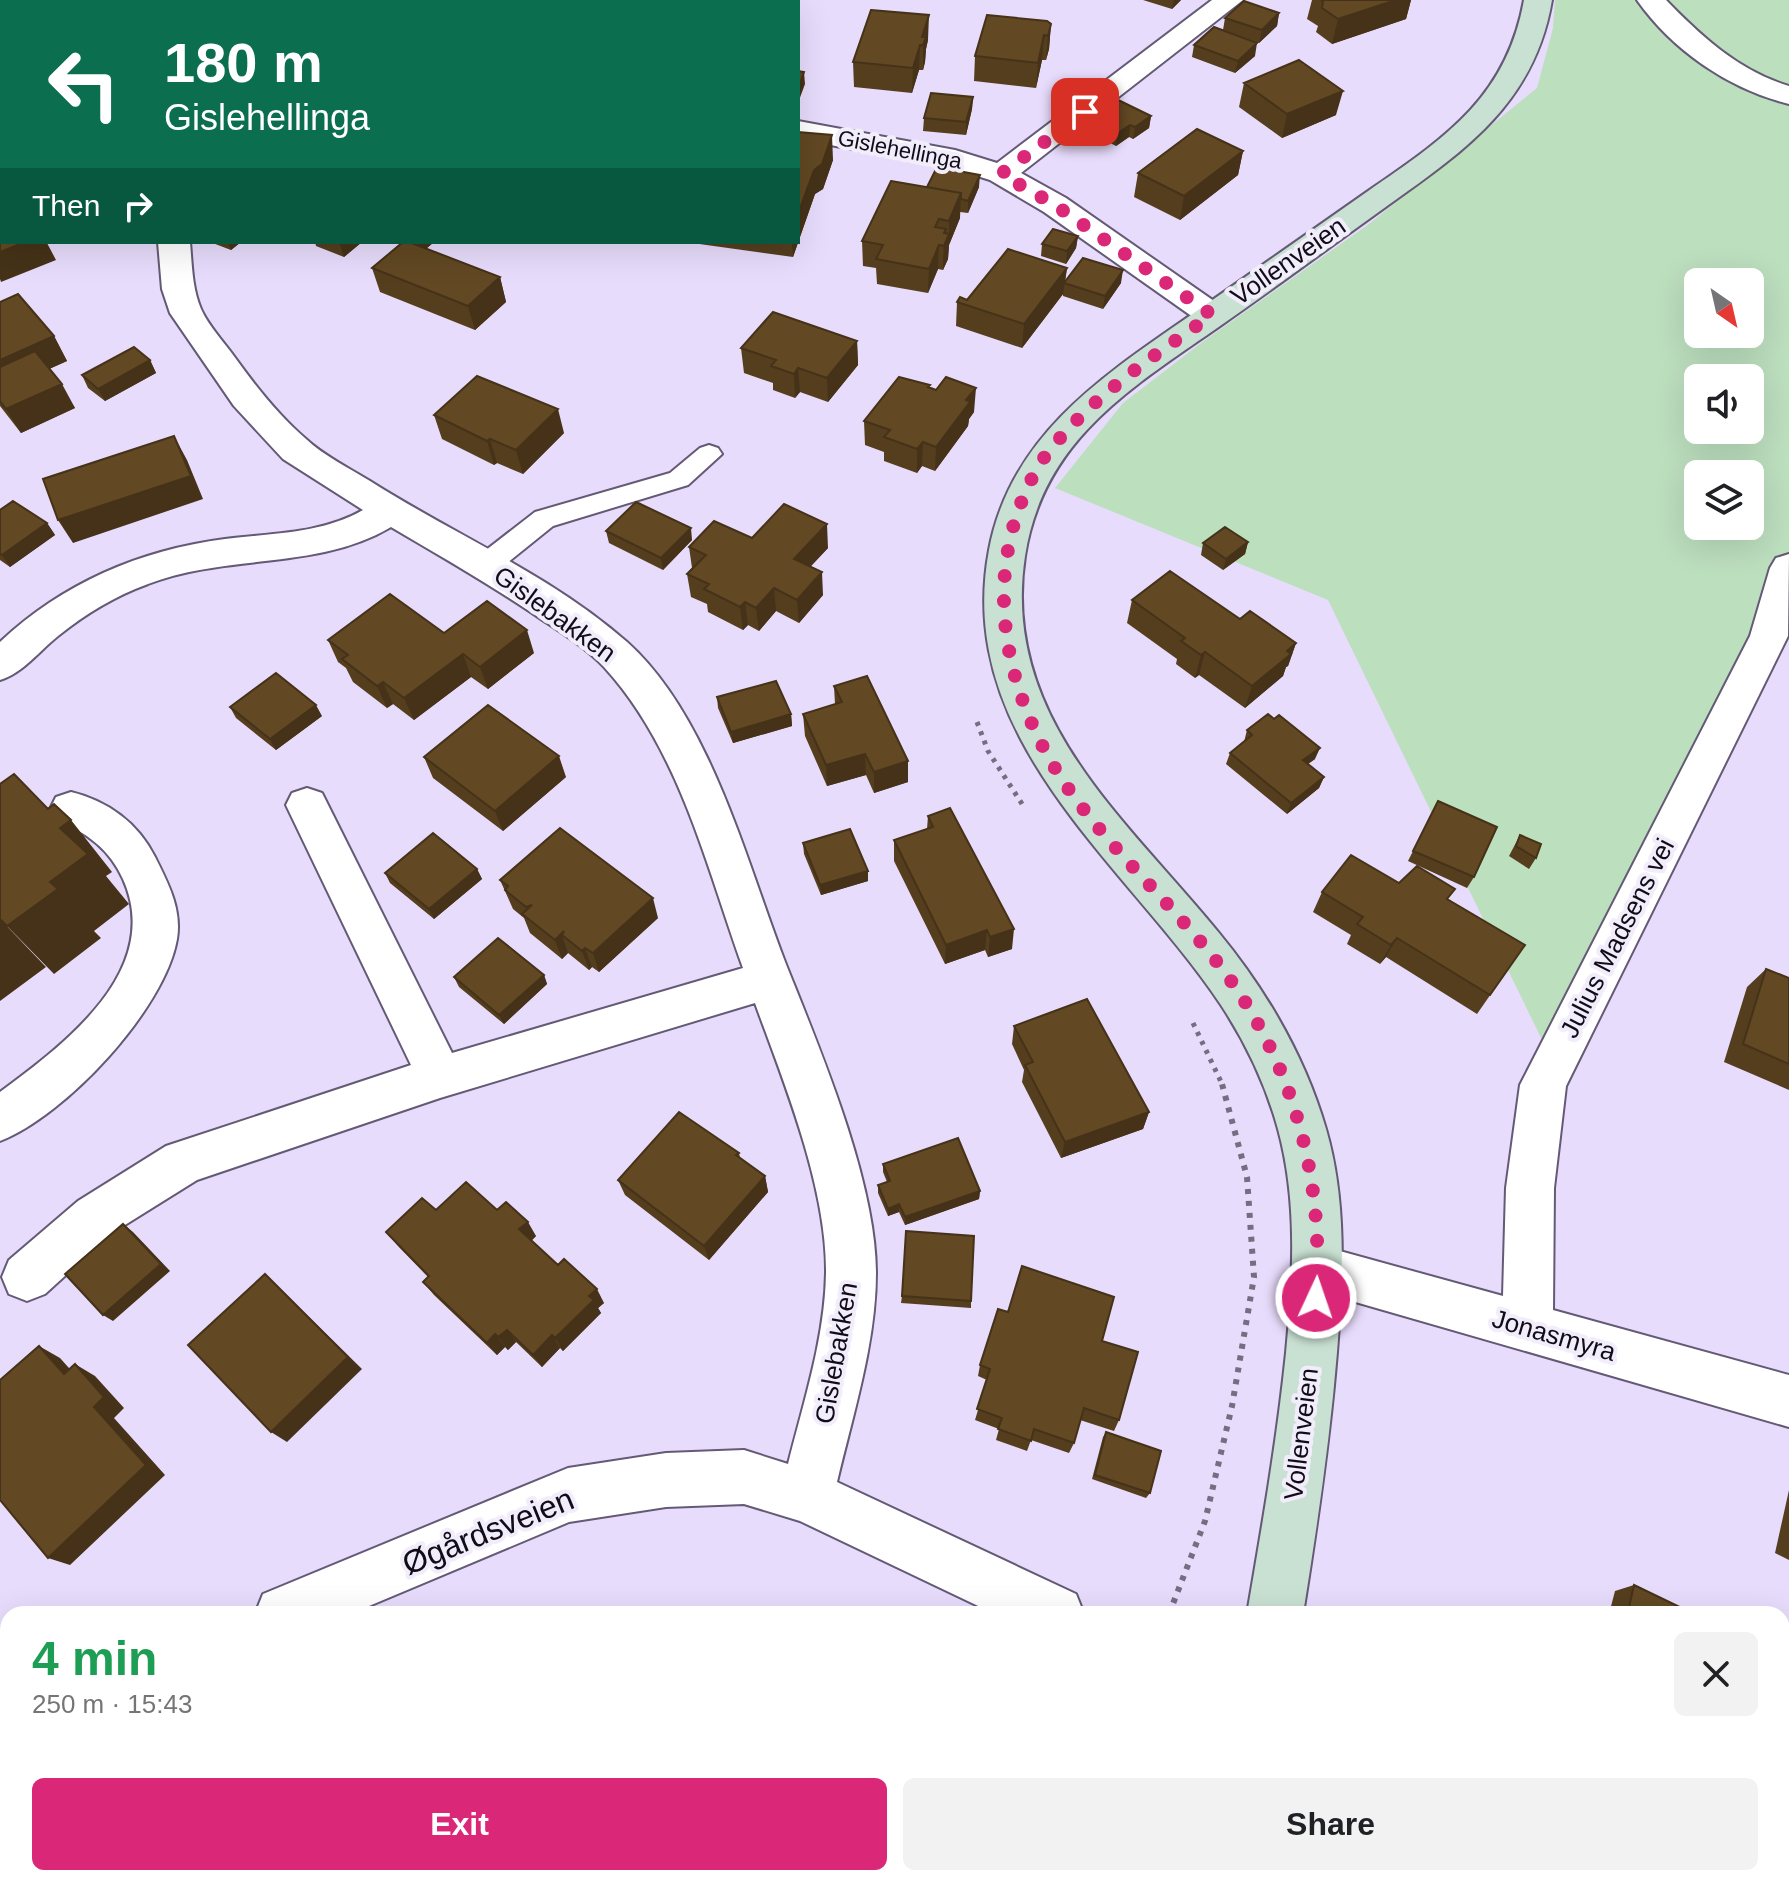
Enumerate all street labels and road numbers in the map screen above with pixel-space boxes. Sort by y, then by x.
street label: Gislehellinga [836,125,965,174]
street label: Vollenveien [1225,211,1351,311]
street label: Gislebakken [488,560,622,668]
street label: Julius Madsens vei [1554,833,1680,1043]
street label: Gislebakken [809,1280,863,1426]
street label: Jonasmyra [1489,1303,1620,1367]
street label: Vollenveien [1278,1366,1324,1502]
street label: Øgårdsveien [397,1480,579,1582]

